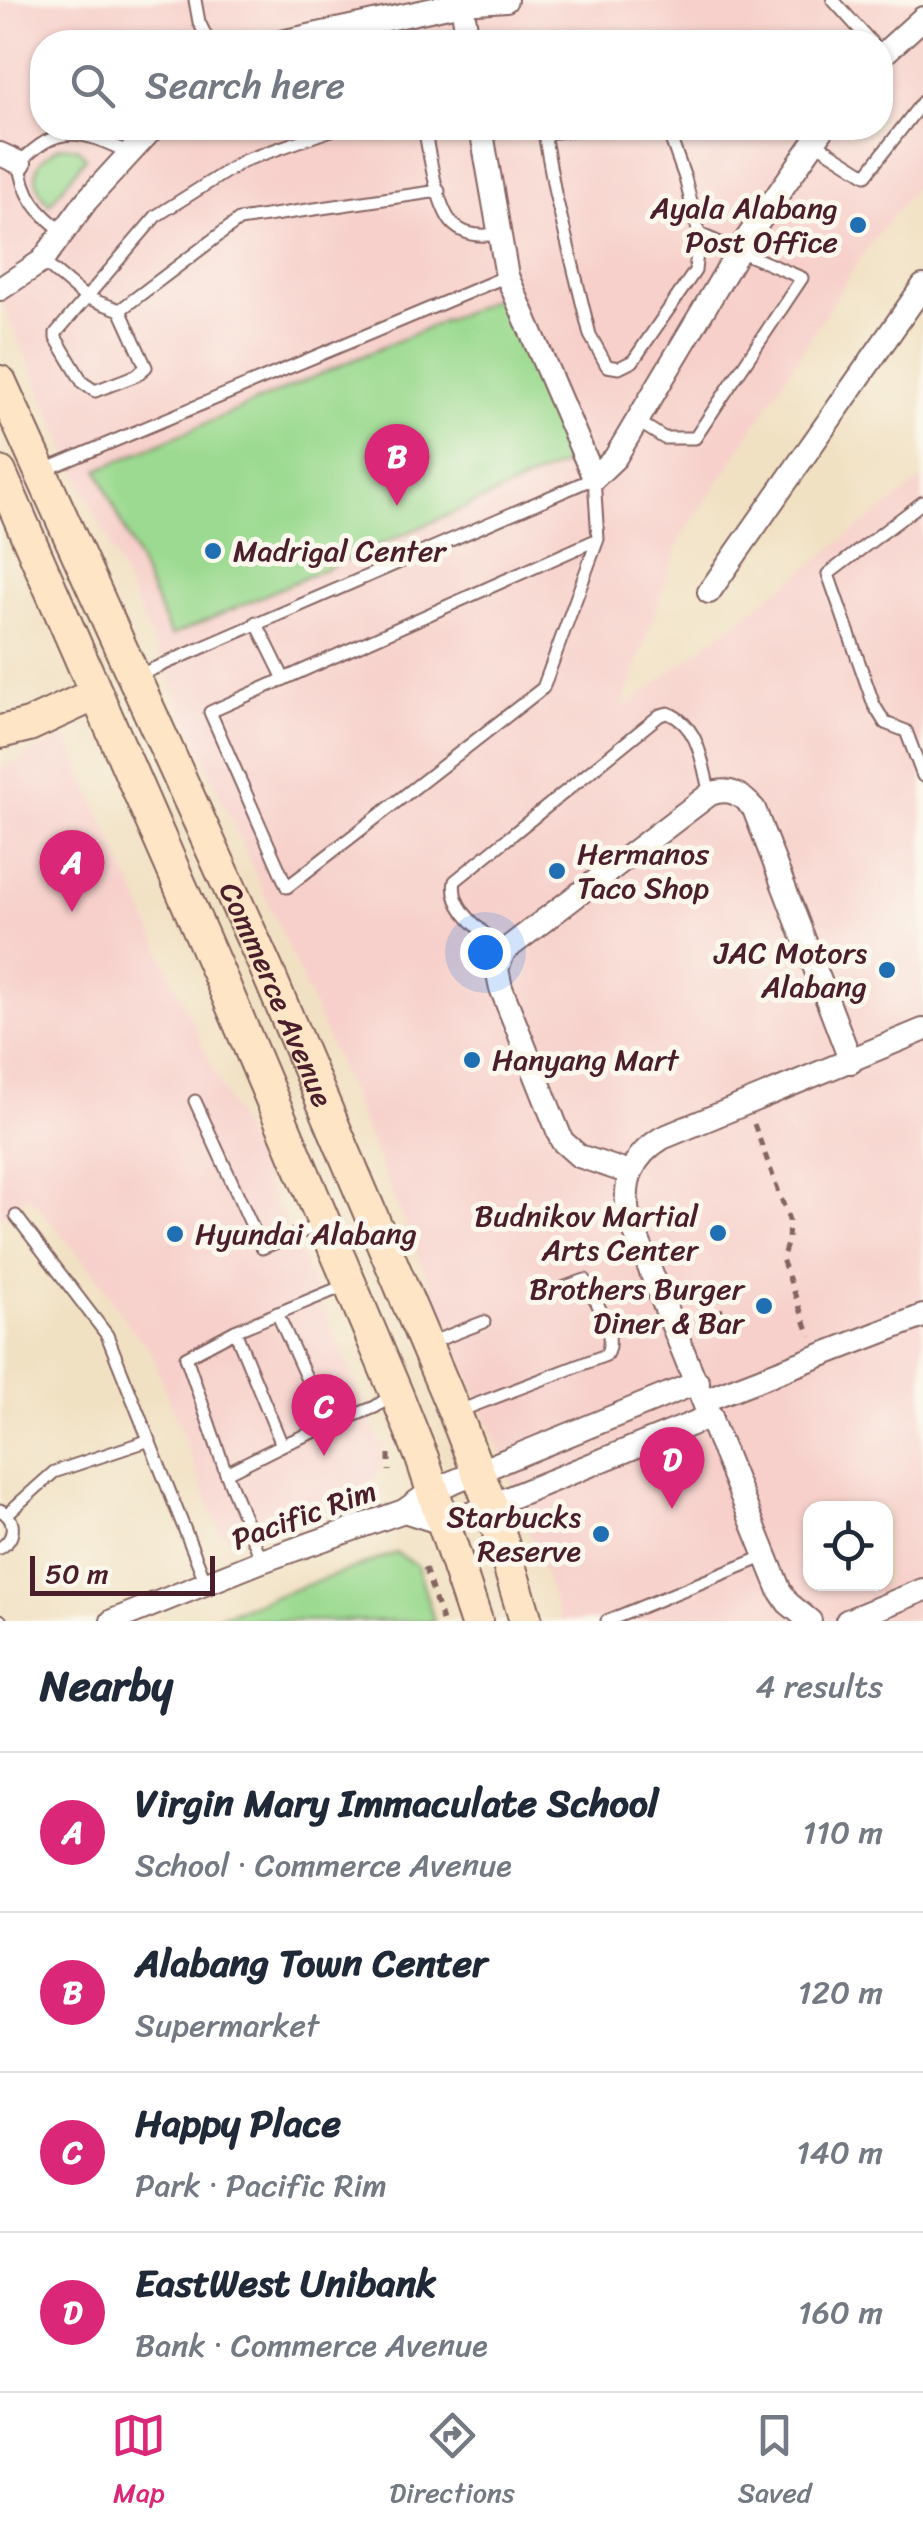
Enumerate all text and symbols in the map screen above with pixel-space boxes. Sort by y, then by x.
search box [30,30,893,140]
text: Search here [145,52,345,119]
icon: search [65,58,120,113]
place label: Ayala Alabang Post Office [649,181,838,269]
marker: Ayala Alabang Post Office [847,214,869,236]
pin: B [364,424,430,506]
place label: Madrigal Center [233,524,447,578]
marker: Madrigal Center [202,540,224,562]
place label: Hermanos Taco Shop [577,827,709,915]
pin: A [40,830,104,912]
marker: Hermanos Taco Shop [546,860,568,882]
street label: Commerce Avenue [203,873,349,1116]
place label: JAC Motors Alabang [713,926,868,1014]
your location [460,927,511,978]
marker: JAC Motors Alabang [876,959,898,981]
place label: Hanyang Mart [492,1033,680,1087]
marker: Hanyang Mart [461,1049,483,1071]
place label: Budnikov Martial Arts Center [474,1189,700,1277]
place label: Hyundai Alabang [195,1207,417,1261]
marker: Budnikov Martial Arts Center [707,1222,729,1244]
marker: Hyundai Alabang [164,1223,186,1245]
place label: Brothers Burger Diner & Bar [529,1262,746,1350]
marker: Brothers Burger Diner & Bar [753,1295,775,1317]
pin: C [292,1374,356,1456]
pin: D [640,1426,704,1509]
street label: Pacific Rim [224,1464,384,1566]
place label: Starbucks Reserve [446,1490,582,1578]
map controls [803,1501,893,1591]
button: locate [803,1501,893,1591]
marker: Starbucks Reserve [590,1523,612,1545]
text: 50 m [45,1549,109,1598]
scale bar [30,1551,215,1596]
text: Nearby [40,1649,173,1723]
text: 4 results [755,1658,883,1715]
text: Virgin Mary Immaculate School [135,1770,659,1837]
text: A [62,1804,83,1861]
text: 110 m [802,1804,883,1861]
text: School · Commerce Avenue [135,1837,512,1894]
text: Alabang Town Center [135,1930,488,1997]
text: B [62,1964,83,2021]
text: 120 m [798,1964,883,2021]
text: Supermarket [135,1997,319,2054]
text: Happy Place [135,2090,341,2157]
text: C [63,2124,82,2181]
text: 140 m [796,2124,883,2181]
text: Park · Pacific Rim [135,2157,387,2214]
text: EastWest Unibank [135,2250,436,2317]
text: D [63,2284,82,2341]
text: 160 m [798,2284,883,2341]
text: Bank · Commerce Avenue [135,2317,488,2374]
tab: Map [111,2408,166,2517]
tab: Directions [389,2408,515,2517]
tab: Saved [738,2408,812,2517]

